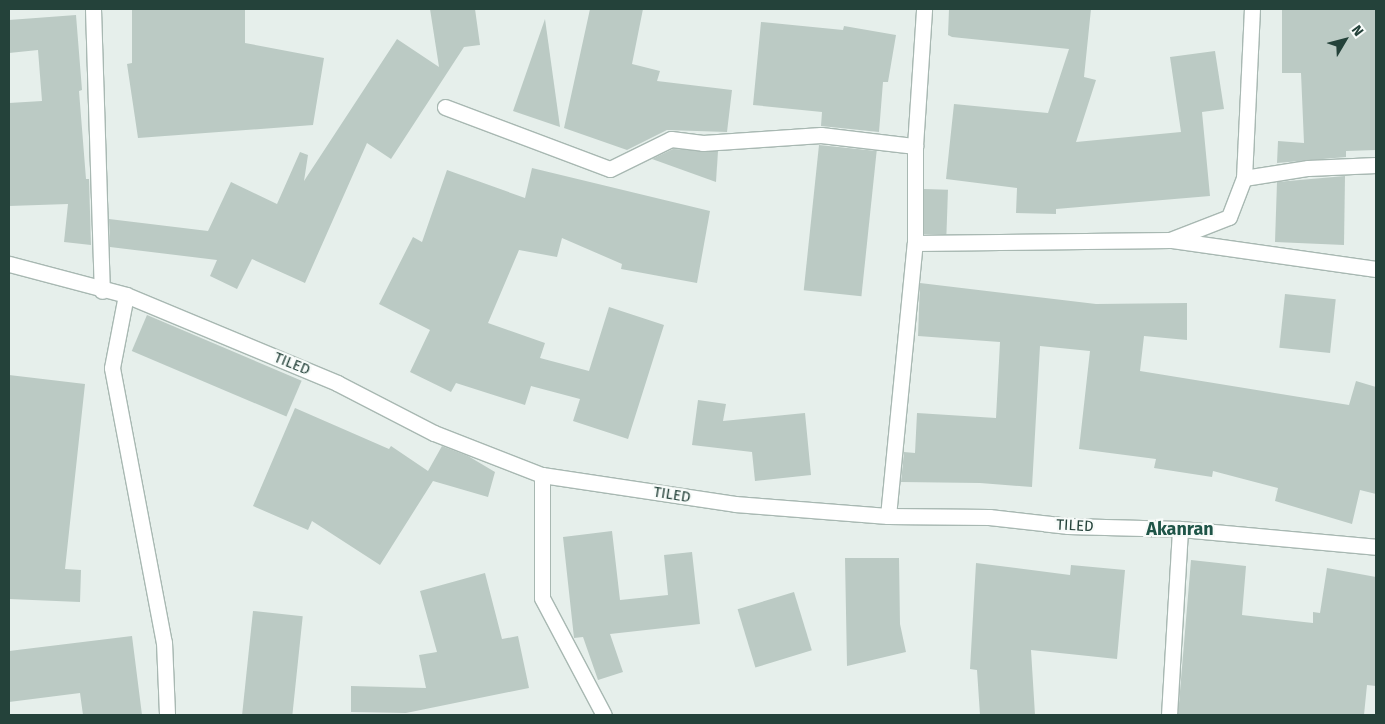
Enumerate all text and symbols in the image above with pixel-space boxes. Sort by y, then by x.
north arrow [1320,15,1370,65]
text: N [1348,22,1367,39]
street label: TILED [271,349,313,379]
street label: TILED [652,483,692,507]
street label: TILED [1056,516,1094,536]
district label: Akanran [1146,518,1214,540]

